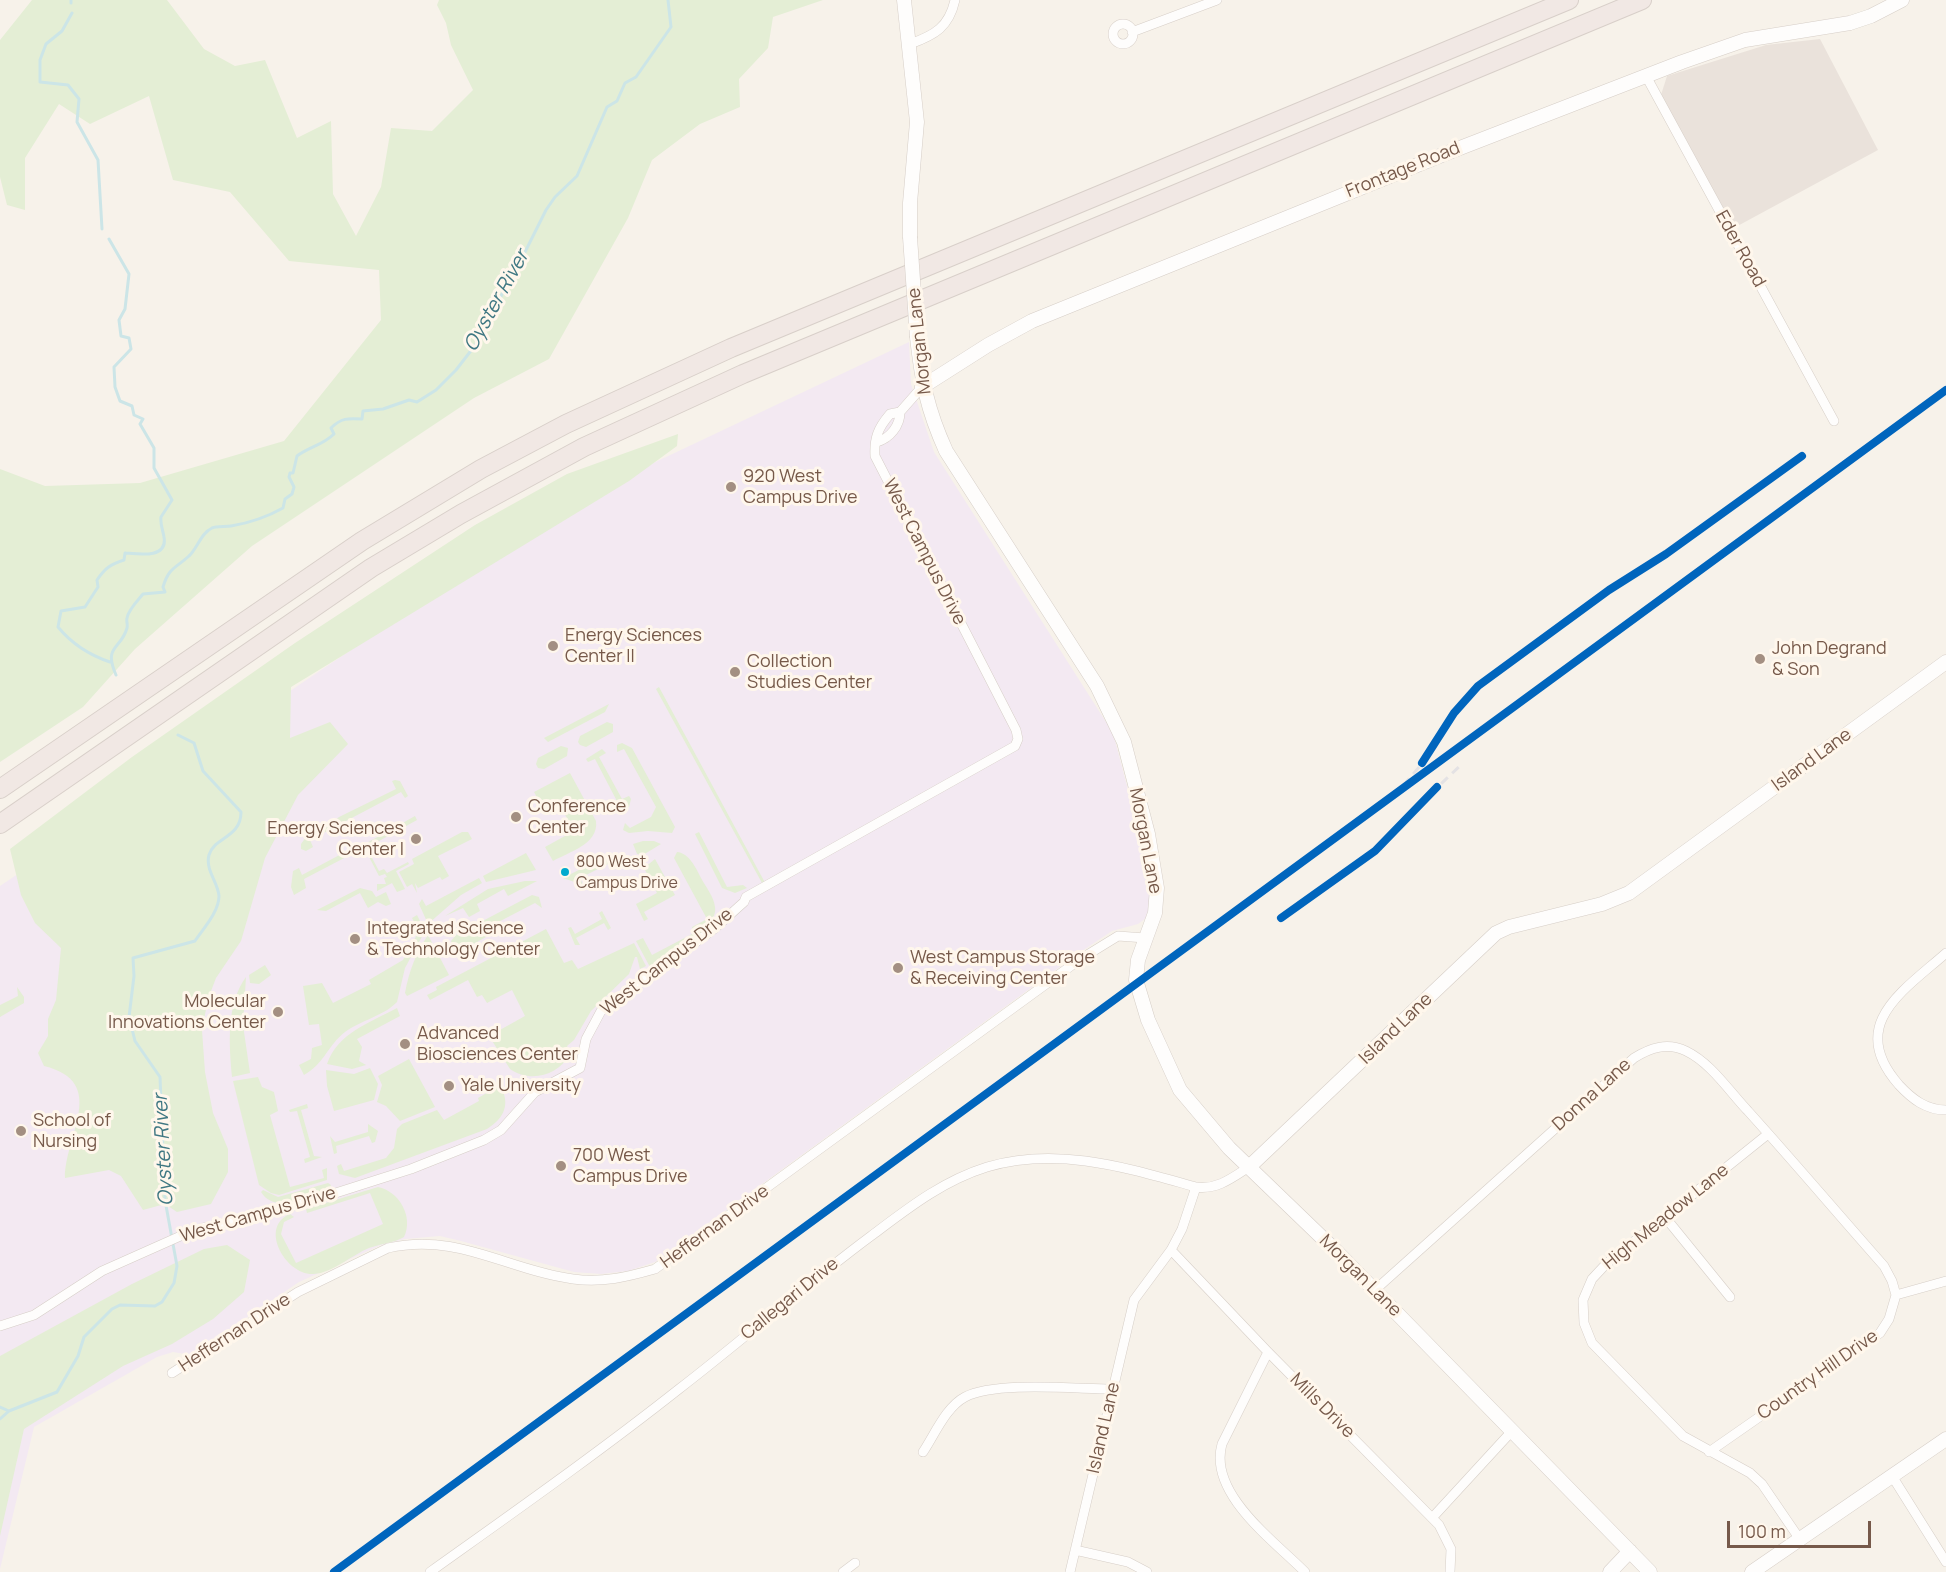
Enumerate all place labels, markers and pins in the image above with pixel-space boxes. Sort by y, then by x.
place label: 920 West Campus Drive [743,466,858,508]
marker: 920 West Campus Drive [724,480,738,494]
place label: Energy Sciences Center II [565,625,702,668]
place label: John Degrand & Son [1772,638,1887,680]
marker: Energy Sciences Center II [546,639,560,653]
place label: Collection Studies Center [747,651,872,694]
marker: John Degrand & Son [1753,652,1767,666]
marker: Collection Studies Center [728,665,742,679]
place label: Conference Center [528,796,626,838]
marker: Conference Center [509,810,523,824]
place label: Energy Sciences Center I [267,818,404,860]
marker: Energy Sciences Center I [409,832,423,846]
place label: 800 West Campus Drive [576,853,678,891]
marker: 800 West Campus Drive [559,866,571,878]
place label: Integrated Science & Technology Center [367,918,540,960]
marker: Integrated Science & Technology Center [348,932,362,946]
place label: West Campus Storage & Receiving Center [910,947,1095,990]
marker: West Campus Storage & Receiving Center [891,961,905,975]
place label: Molecular Innovations Center [108,991,266,1034]
marker: Molecular Innovations Center [271,1005,285,1019]
place label: Advanced Biosciences Center [417,1023,578,1066]
marker: Advanced Biosciences Center [398,1037,412,1051]
place label: Yale University [461,1075,581,1097]
marker: Yale University [442,1079,456,1093]
place label: School of Nursing [33,1110,111,1152]
marker: School of Nursing [14,1124,28,1138]
place label: 700 West Campus Drive [573,1145,688,1188]
marker: 700 West Campus Drive [554,1159,568,1173]

